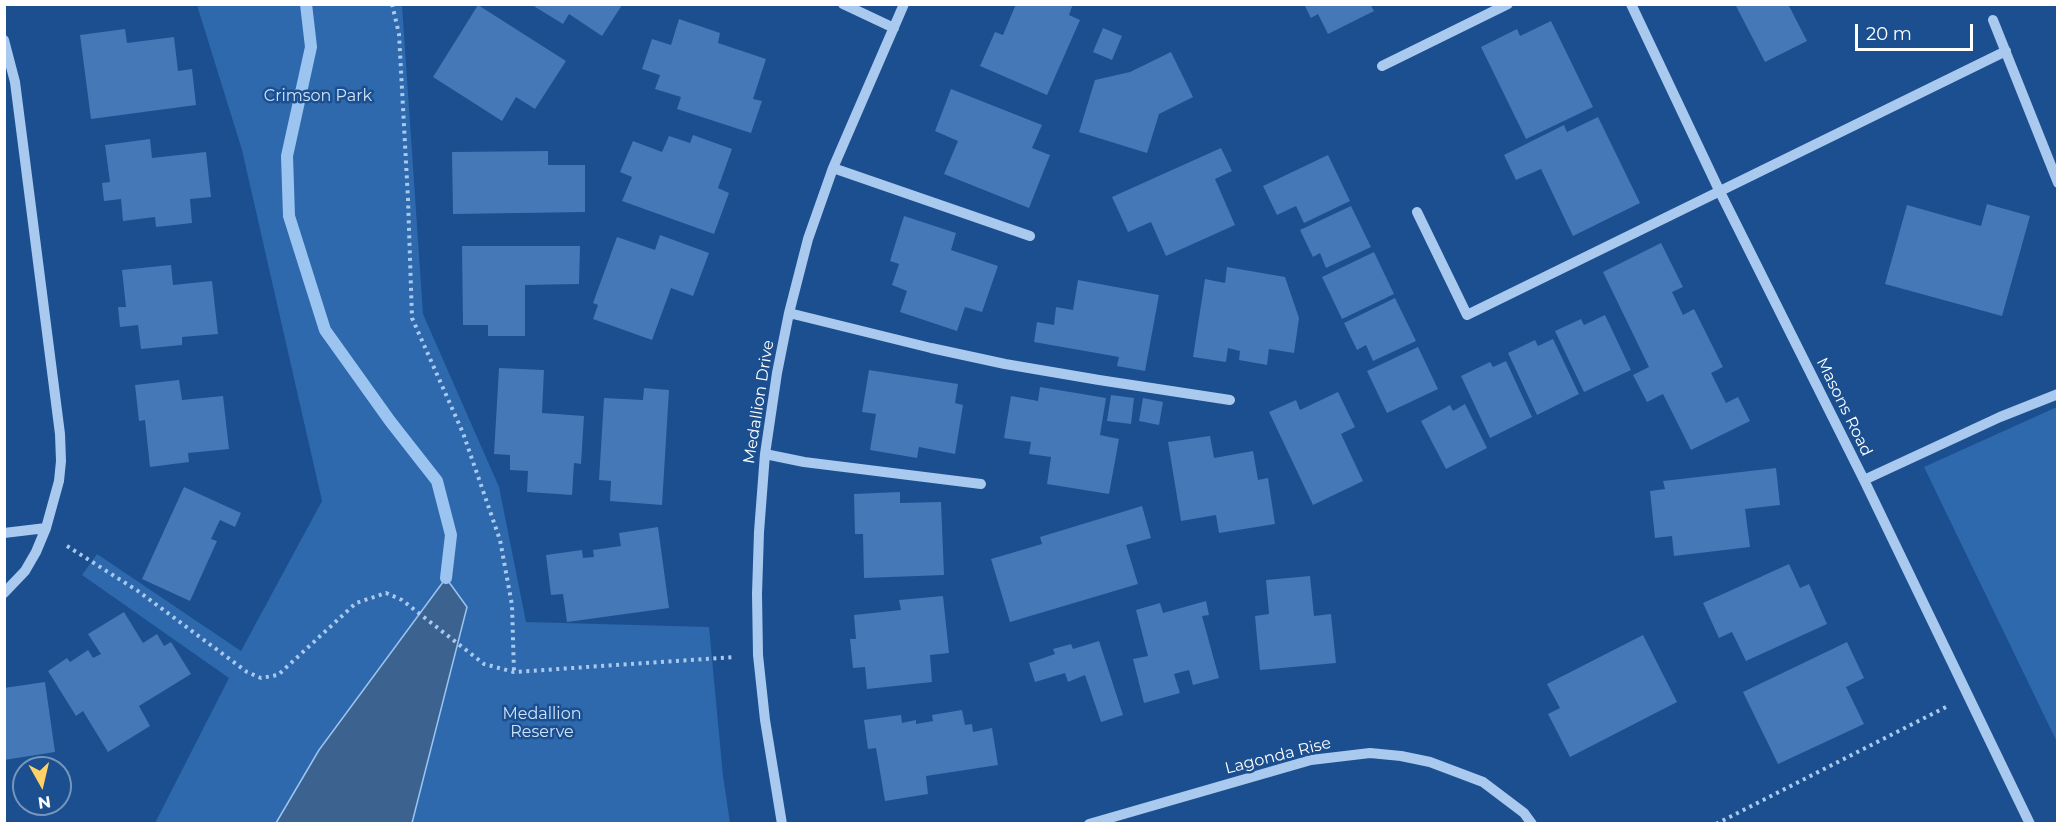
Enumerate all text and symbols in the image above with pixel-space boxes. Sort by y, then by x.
scale bar [1858,12,1976,50]
text: 20 m [1866,23,1912,45]
park label: Crimson Park [264,86,372,106]
street label: Medallion Drive [740,339,778,465]
street label: Masons Road [1812,355,1876,459]
park label: Medallion Reserve [503,704,581,742]
street label: Lagonda Rise [1223,734,1333,778]
north arrow [12,756,72,816]
text: N [37,792,52,813]

